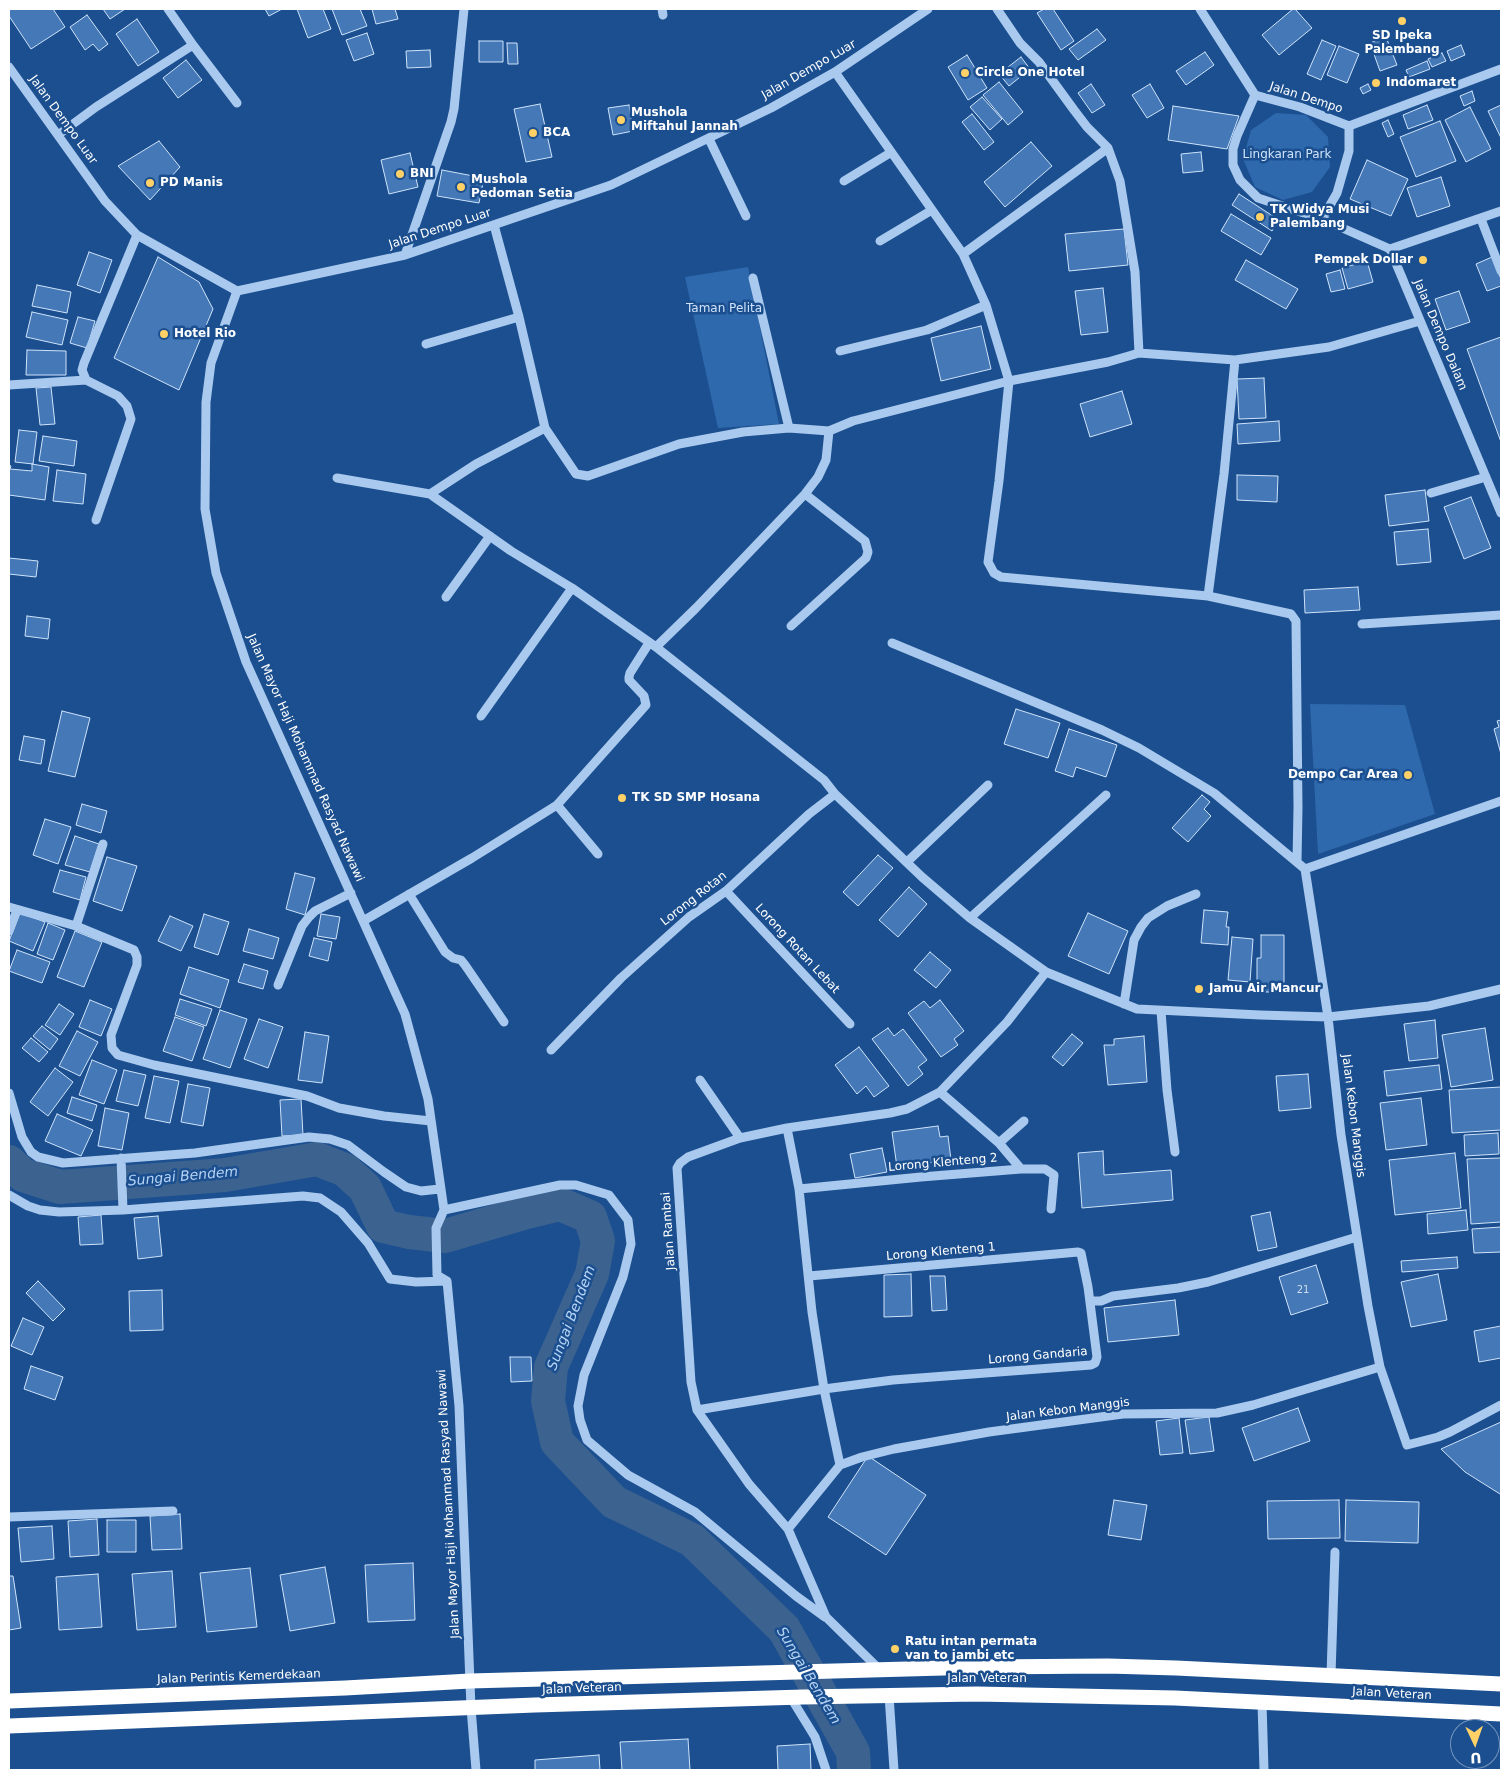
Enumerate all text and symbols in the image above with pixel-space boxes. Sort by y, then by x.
marker: SD Ipeka Palembang [1396,15,1408,27]
place label: SD Ipeka Palembang [1364,29,1440,57]
street label: Jalan Dempo Luar [759,37,859,103]
place label: Circle One Hotel [975,66,1085,80]
marker: Circle One Hotel [959,67,971,79]
street label: Jalan Dempo Luar [26,73,100,167]
place label: Indomaret [1386,76,1456,90]
marker: Indomaret [1370,77,1382,89]
street label: Jalan Dempo [1268,79,1344,117]
place label: Mushola Miftahul Jannah [631,106,738,134]
marker: Mushola Miftahul Jannah [615,114,627,126]
place label: BCA [543,126,570,140]
marker: BCA [527,127,539,139]
park label: Lingkaran Park [1243,148,1331,162]
place label: BNI [410,167,434,181]
marker: BNI [394,168,406,180]
place label: Mushola Pedoman Setia [471,173,573,201]
place label: PD Manis [160,176,223,190]
marker: PD Manis [144,177,156,189]
marker: Mushola Pedoman Setia [455,181,467,193]
place label: TK Widya Musi Palembang [1270,203,1369,231]
street label: Jalan Dempo Luar [387,206,493,252]
marker: TK Widya Musi Palembang [1254,211,1266,223]
place label: Pempek Dollar [1314,253,1413,267]
marker: Pempek Dollar [1417,254,1429,266]
street label: Jalan Dempo Dalam [1410,277,1470,393]
park label: Taman Pelita [686,302,762,316]
place label: Hotel Rio [174,327,236,341]
marker: Hotel Rio [158,328,170,340]
street label: Jalan Mayor Haji Mohammad Rasyad Nawawi [244,632,366,884]
place label: Dempo Car Area [1288,768,1398,782]
marker: Dempo Car Area [1402,769,1414,781]
place label: TK SD SMP Hosana [632,791,760,805]
marker: TK SD SMP Hosana [616,792,628,804]
street label: Lorong Rotan [658,869,730,929]
street label: Lorong Rotan Lebat [752,901,842,997]
place label: Jamu Air Mancur [1209,982,1320,996]
marker: Jamu Air Mancur [1193,983,1205,995]
street label: Jalan Kebon Manggis [1338,1054,1368,1178]
street label: Lorong Klenteng 2 [888,1151,998,1175]
water label: Sungai Bendem [127,1164,239,1190]
street label: Jalan Rambai [659,1191,679,1271]
street label: Lorong Klenteng 1 [886,1240,996,1264]
water label: Sungai Bendem [544,1263,600,1373]
house number: 21 [1297,1284,1309,1296]
street label: Lorong Gandaria [988,1344,1088,1368]
street label: Jalan Mayor Haji Mohammad Rasyad Nawawi [435,1369,463,1639]
street label: Jalan Kebon Manggis [1006,1395,1130,1425]
water label: Sungai Bendem [772,1624,844,1728]
place label: Ratu intan permata van to jambi etc [905,1635,1037,1663]
marker: Ratu intan permata van to jambi etc [889,1643,901,1655]
street label: Jalan Perintis Kemerdekaan [157,1667,321,1687]
street label: Jalan Veteran [947,1672,1027,1686]
street label: Jalan Veteran [542,1680,622,1698]
street label: Jalan Veteran [1352,1685,1432,1703]
north arrow [1450,1719,1500,1769]
text: U [1470,1750,1482,1766]

